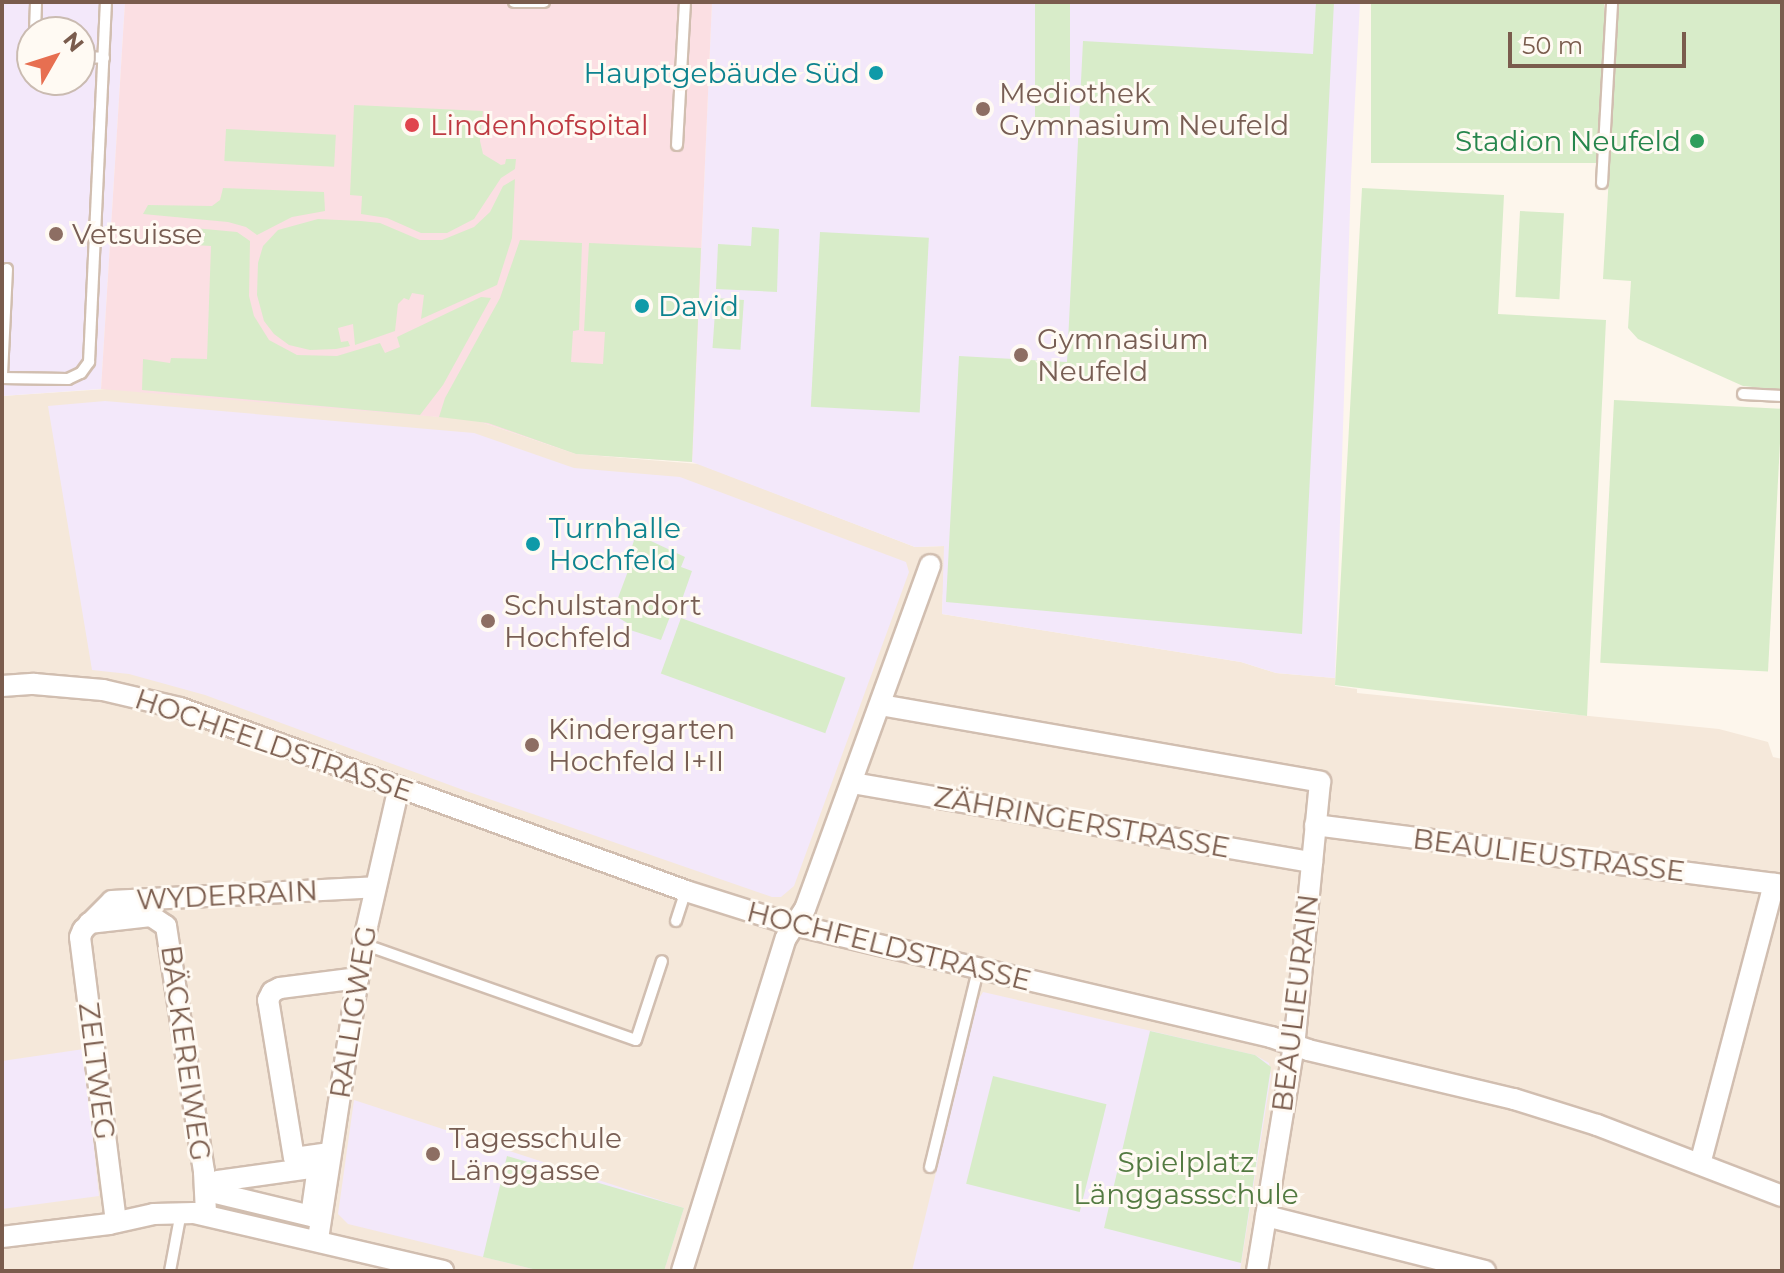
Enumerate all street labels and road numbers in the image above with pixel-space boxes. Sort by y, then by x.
street label: HOCHFELDSTRASSE [131,682,417,808]
street label: ZÄHRINGERSTRASSE [932,779,1232,865]
street label: BEAULIEUSTRASSE [1411,822,1687,888]
street label: WYDERRAIN [135,873,319,917]
street label: BEAULIEURAIN [1265,892,1325,1114]
street label: HOCHFELDSTRASSE [744,894,1034,998]
street label: RALLIGWEG [323,923,383,1101]
street label: BÄCKEREIWEG [154,943,218,1163]
street label: ZELTWEG [72,1000,122,1142]

